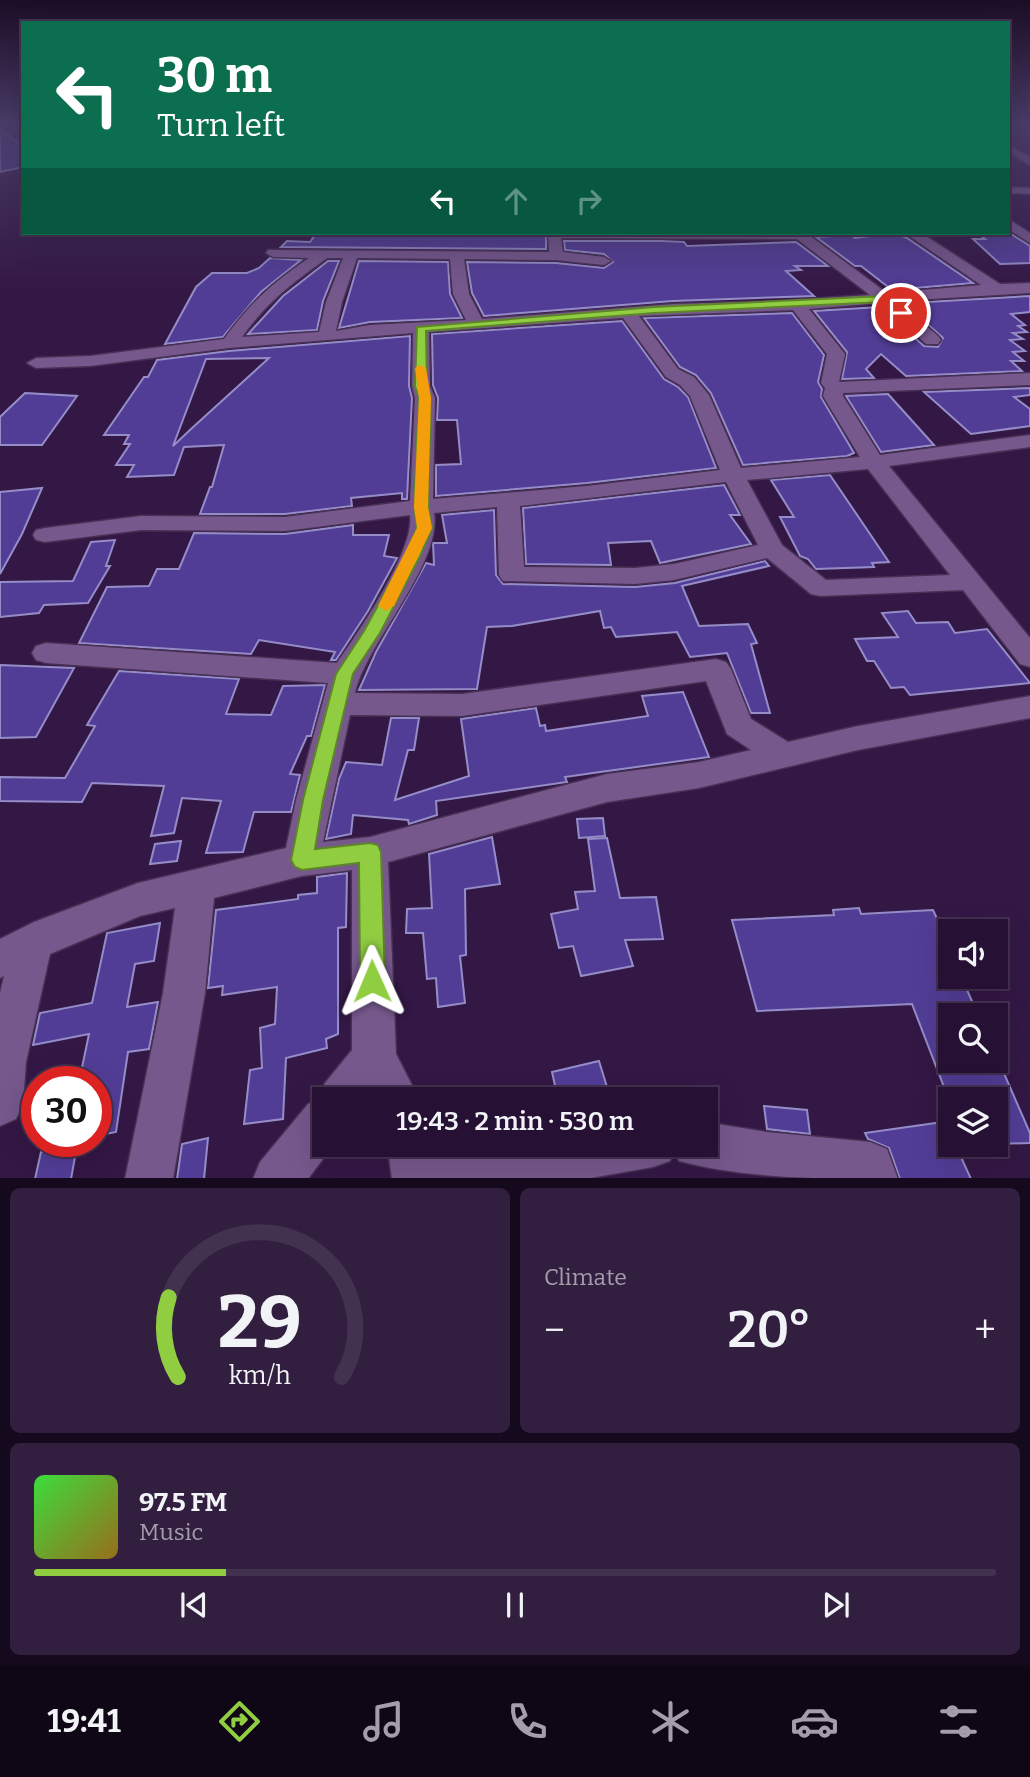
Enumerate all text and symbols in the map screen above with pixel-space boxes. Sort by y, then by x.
text: 30 m [157,46,272,105]
icon: left [42,49,133,140]
text: Turn left [157,106,285,144]
icon: left [424,182,462,220]
icon: ahead [497,182,535,220]
icon: right [570,182,608,220]
pin [871,283,931,343]
icon: arrive [882,294,920,332]
map controls [938,919,1008,1157]
button: sound [938,919,1008,989]
position arrow [335,944,409,1018]
button: search [938,1003,1008,1073]
speed limit sign: 30 [21,1066,112,1157]
button: layers [938,1087,1008,1157]
text: 19:43 · 2 min · 530 m [396,1106,634,1137]
text: Climate [544,1263,627,1291]
text: 29 [218,1279,302,1366]
text: 20° [727,1298,812,1361]
text: − [544,1307,565,1353]
text: + [974,1307,996,1353]
text: km/h [229,1360,291,1390]
text: 97.5 FM [139,1487,227,1518]
text: Music [139,1518,203,1546]
icon: previous [175,1586,213,1624]
icon: pause [496,1586,534,1624]
icon: next [817,1586,855,1624]
icon: directions [215,1697,264,1746]
icon: music [359,1697,408,1746]
icon: phone [503,1697,552,1746]
icon: climate [646,1697,695,1746]
icon: car [790,1697,839,1746]
icon: filters [934,1697,983,1746]
text: 19:41 [47,1702,121,1740]

